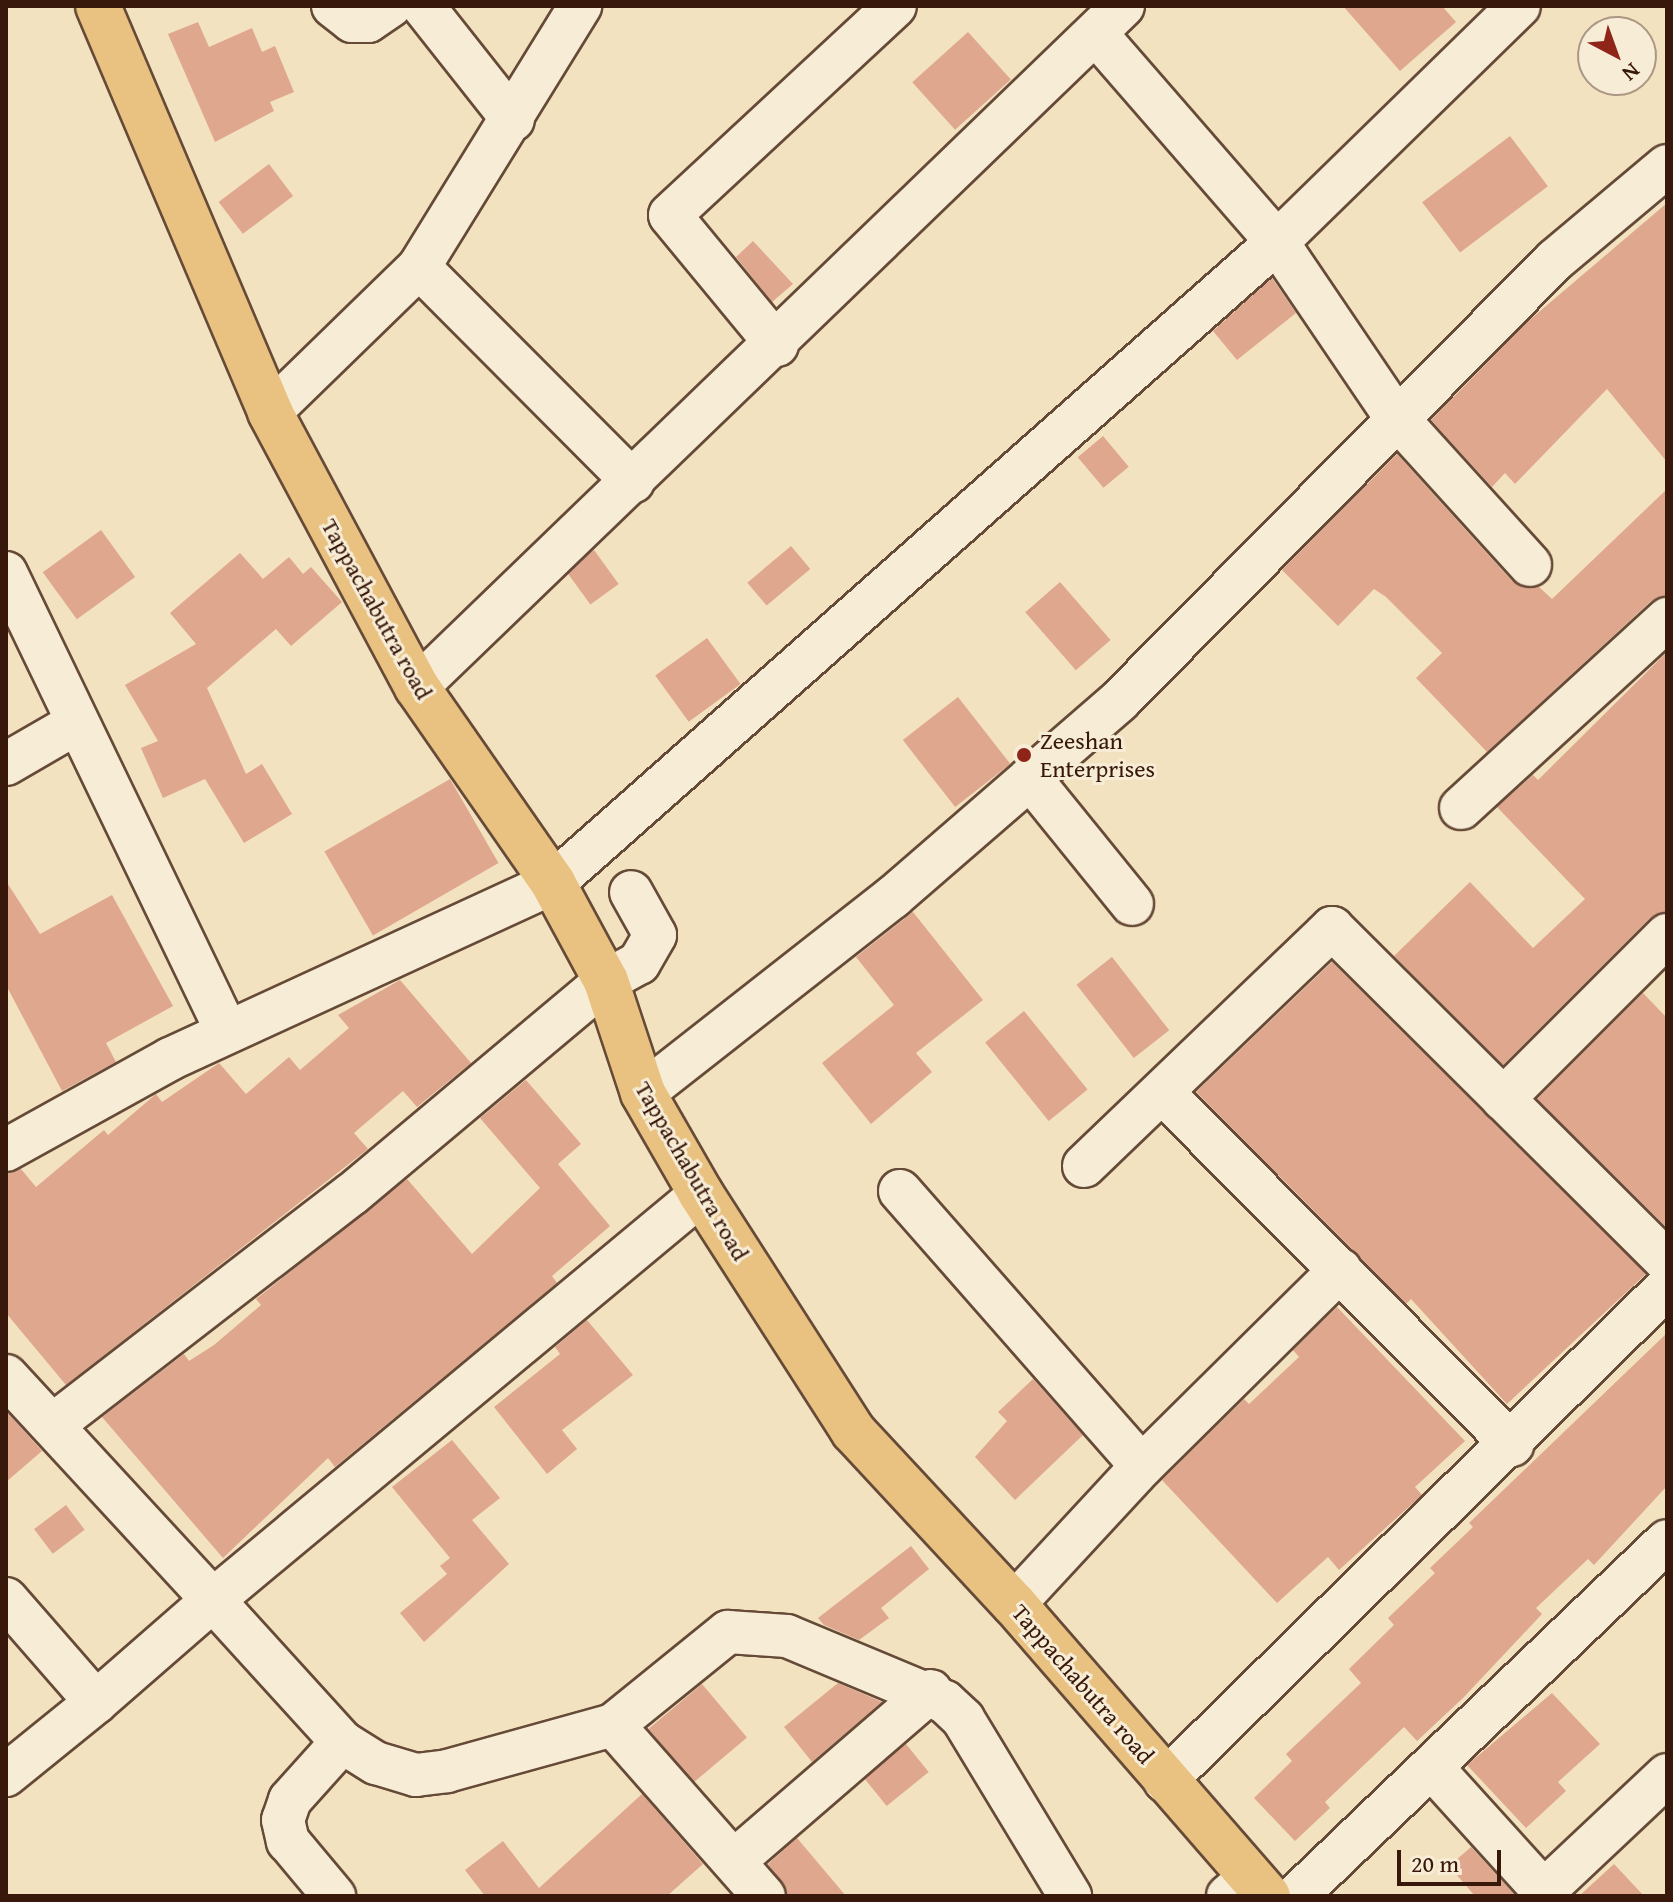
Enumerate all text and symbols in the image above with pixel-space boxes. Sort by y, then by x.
north arrow [1577,16,1657,96]
text: N [1615,56,1647,90]
street label: Tappachabutra road [315,514,439,704]
place label: Zeeshan Enterprises [1040,727,1155,783]
marker: Zeeshan Enterprises [1015,746,1033,764]
street label: Tappachabutra road [629,1076,755,1266]
street label: Tappachabutra road [1006,1598,1160,1770]
scale bar [1401,1834,1505,1884]
text: 20 m [1411,1846,1459,1881]

